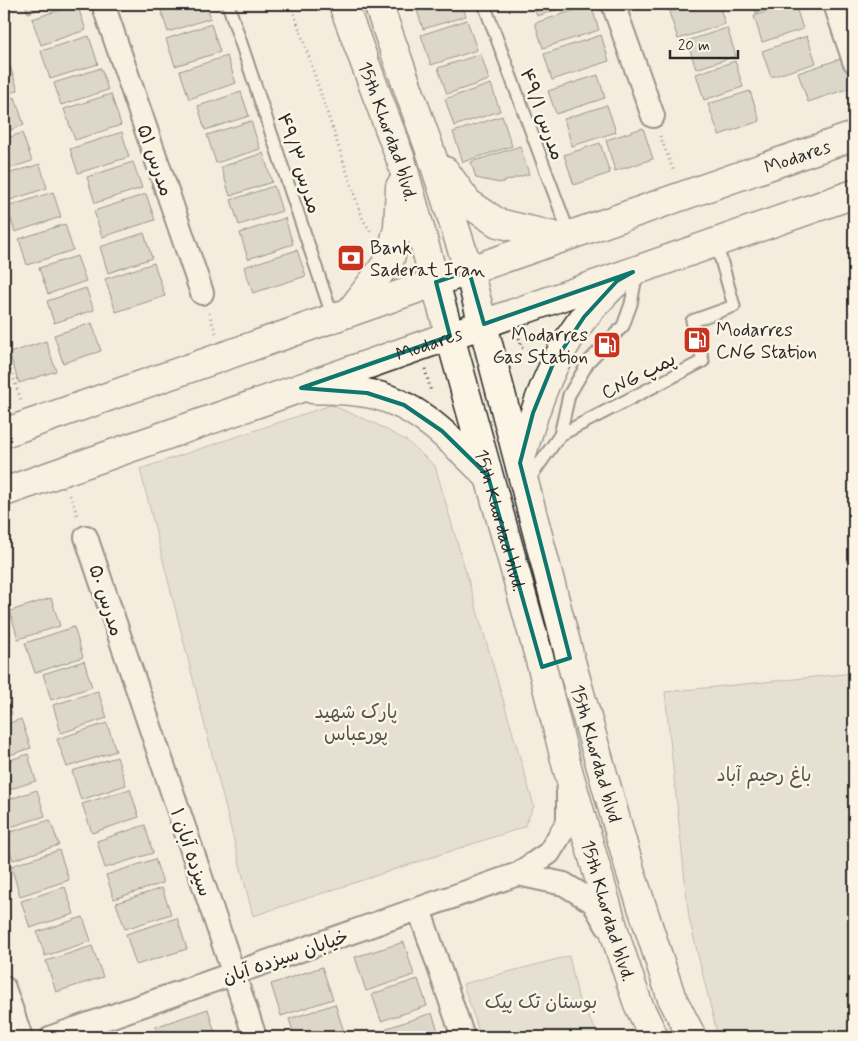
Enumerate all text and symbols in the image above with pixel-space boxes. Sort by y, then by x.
scale bar [670,28,738,60]
text: 20 m [678,36,710,56]
street label: 15th Khordad blvd. [351,58,423,204]
street label: مدرس ۴۹/۱ [513,65,570,164]
street label: مدرس ۴۹/۳ [271,110,327,217]
street label: مدرس ۵۱ [131,121,179,200]
street label: Modares [761,134,835,180]
place label: Bank Saderat Iran [370,236,485,283]
bank icon: Bank Saderat Iran [336,243,366,273]
place label: Modarres CNG Station [716,318,817,365]
street label: Modares [393,321,466,368]
place label: Modarres Gas Station [492,323,588,370]
fuel station icon: Modarres CNG Station [682,325,712,355]
fuel station icon: Modarres Gas Station [592,330,622,360]
street label: CNG پمپ [597,347,680,406]
street label: 15th Khordad blvd. [468,446,531,594]
street label: مدرس ۵۰ [82,561,129,639]
street label: 15th Khordad blvd [564,682,627,826]
park label: پارک شهید پورعباس [314,700,398,747]
park label: باغ رحیم آباد [716,763,812,789]
street label: سیزده آبان ۱ [164,805,217,900]
street label: 15th Khordad blvd. [575,837,641,985]
street label: خیابان سیزده آبان [219,924,352,991]
park label: بوستان تک پیک [485,990,597,1015]

